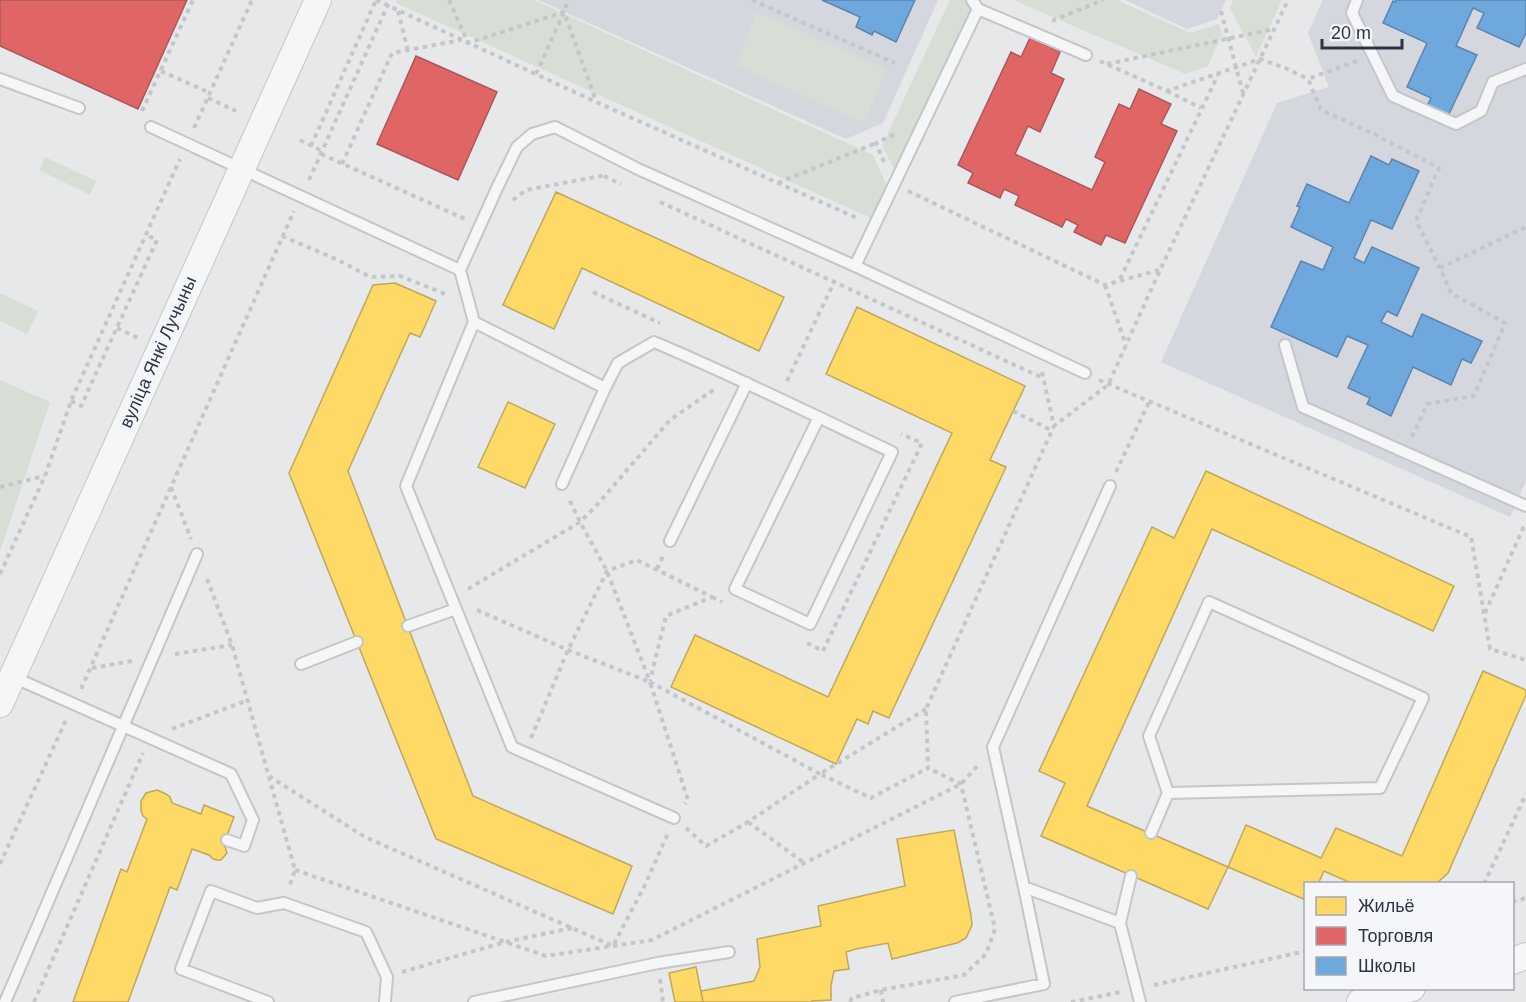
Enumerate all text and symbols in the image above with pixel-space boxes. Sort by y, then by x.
scale bar [1322,12,1402,50]
text: 20 m [1331,23,1371,43]
street label: вуліца Янкі Лучыны [116,273,200,431]
legend [1304,882,1514,990]
text: Жильё [1358,896,1415,916]
text: Торговля [1358,926,1433,946]
text: Школы [1358,956,1416,976]

